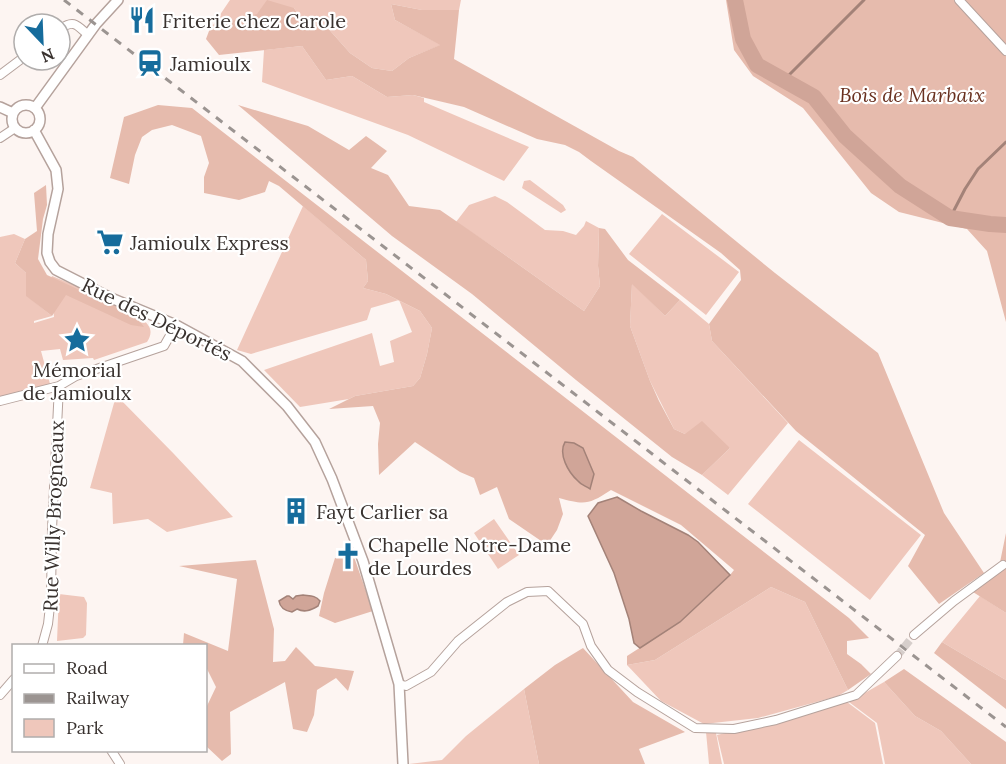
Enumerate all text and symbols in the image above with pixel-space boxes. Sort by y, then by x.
restaurant icon: Friterie chez Carole [127,5,157,35]
place label: Friterie chez Carole [162,8,346,33]
north arrow [12,12,72,72]
text: N [38,44,57,67]
station icon: Jamioulx [135,48,165,78]
place label: Jamioulx [169,51,251,76]
park label: Bois de Marbaix [839,82,985,107]
supermarket icon: Jamioulx Express [95,227,125,257]
place label: Jamioulx Express [129,230,289,255]
street label: Rue des Déportés [78,272,236,366]
place icon: Mémorial de Jamioulx [62,325,92,355]
place label: Mémorial de Jamioulx [23,357,132,405]
street label: Rue Willy Brogneaux [37,419,69,612]
building icon: Fayt Carlier sa [281,496,311,526]
place label: Fayt Carlier sa [316,499,448,524]
place label: Chapelle Notre-Dame de Lourdes [368,532,571,580]
church icon: Chapelle Notre-Dame de Lourdes [333,541,363,571]
legend [12,644,207,752]
text: Road [66,656,108,679]
text: Railway [66,686,130,709]
text: Park [66,716,104,739]

